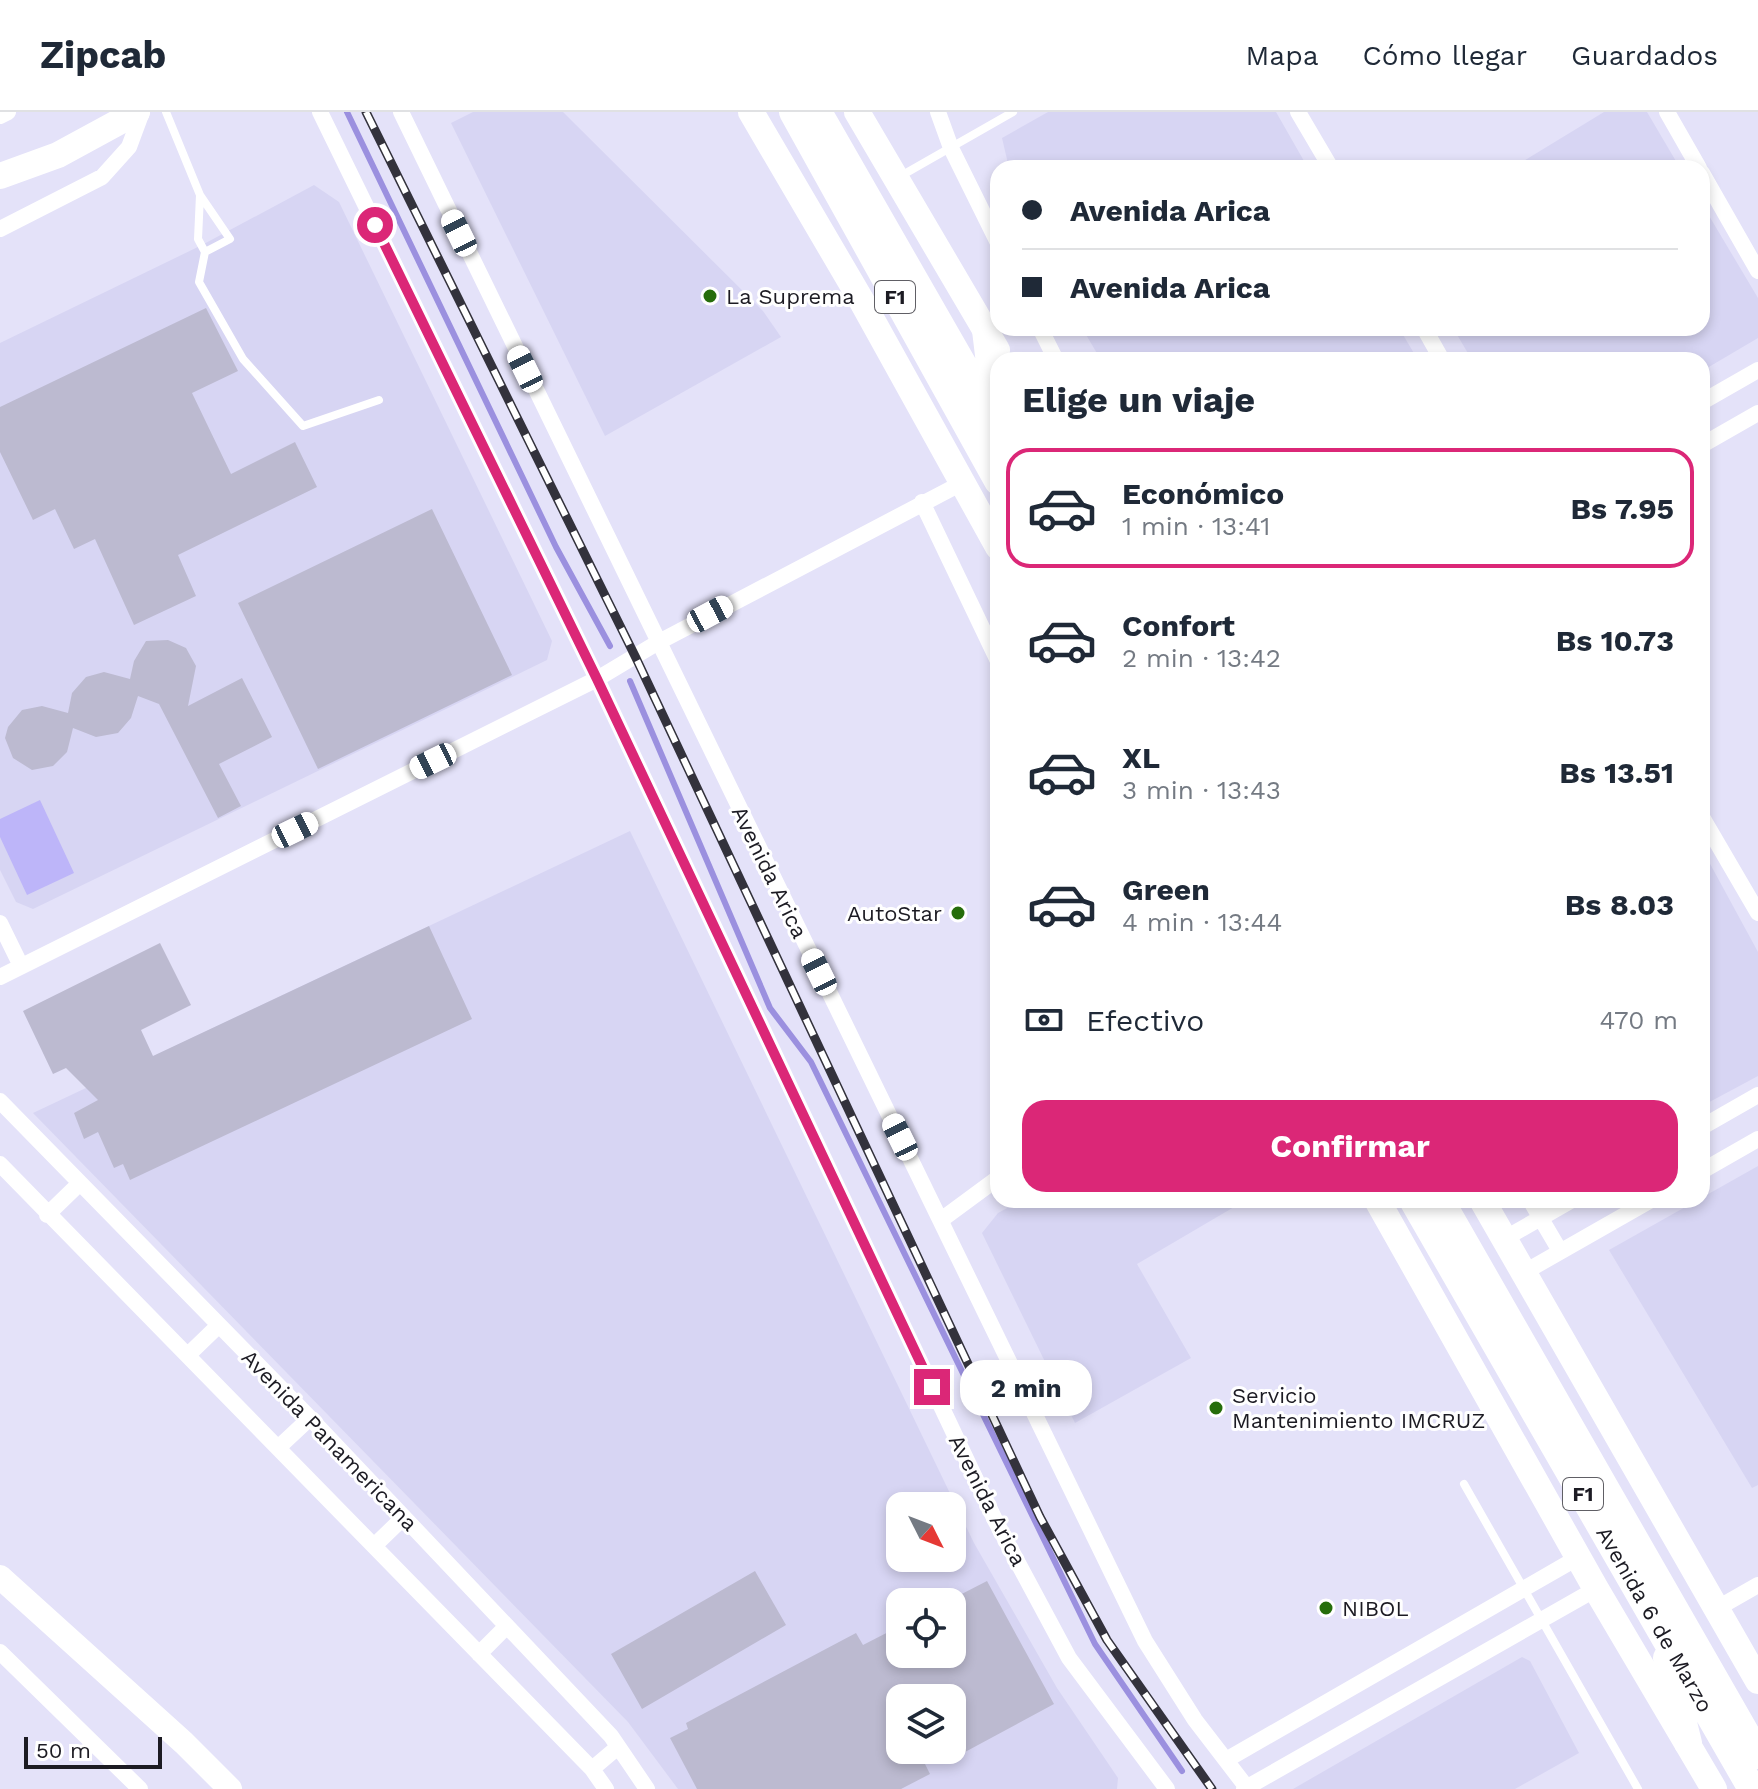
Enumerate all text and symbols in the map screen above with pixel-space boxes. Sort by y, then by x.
text: Zipcab [40,33,166,77]
text: Mapa [1246,39,1319,72]
text: Cómo llegar [1363,39,1527,72]
text: Guardados [1571,39,1718,72]
text: Avenida Arica [1070,193,1270,228]
car [438,206,480,260]
route start [357,207,393,243]
text: Avenida Arica [1070,270,1270,305]
road number: F1 [875,281,915,313]
place label: La Suprema [726,284,855,309]
marker: La Suprema [701,287,719,305]
car [504,342,546,396]
text: Elige un viaje [1022,379,1255,421]
icon: car [1026,472,1098,544]
text: Económico [1122,476,1284,511]
text: Bs 7.95 [1571,491,1674,526]
text: 1 min · 13:41 [1122,511,1271,541]
car [683,592,737,636]
icon: car [1026,604,1098,676]
text: Confort [1122,608,1235,643]
text: Bs 10.73 [1556,623,1674,658]
text: 2 min · 13:42 [1122,643,1281,673]
icon: car [1026,736,1098,808]
car [406,740,460,782]
text: XL [1122,740,1160,775]
text: Bs 13.51 [1559,755,1674,790]
text: 3 min · 13:43 [1122,775,1281,805]
street label: Avenida Arica [727,802,812,942]
car [268,809,322,851]
icon: car [1026,868,1098,940]
text: Green [1122,872,1210,907]
text: Bs 8.03 [1565,887,1674,922]
place label: AutoStar [847,901,942,926]
marker: AutoStar [949,904,967,922]
text: 4 min · 13:44 [1122,907,1282,937]
car [798,945,840,999]
icon: cash [1022,998,1066,1042]
text: Efectivo [1086,1003,1204,1038]
text: 470 m [1600,1005,1678,1035]
button: Confirmar [1022,1100,1678,1192]
car [879,1110,921,1164]
street label: Avenida Panamericana [237,1345,423,1536]
callout: 2 min [960,1359,1092,1415]
route end [914,1369,950,1405]
text: 2 min [990,1373,1062,1403]
place label: Servicio Mantenimiento IMCRUZ [1232,1383,1485,1433]
marker: Servicio Mantenimiento IMCRUZ [1207,1399,1225,1417]
street label: Avenida Arica [944,1430,1031,1570]
road number: F1 [1563,1478,1603,1510]
north arrow [886,1492,966,1572]
map controls [886,1492,966,1764]
street label: Avenida 6 de Marzo [1591,1522,1718,1717]
button: locate [886,1588,966,1668]
place label: NIBOL [1342,1596,1409,1621]
marker: NIBOL [1317,1599,1335,1617]
button: layers [886,1684,966,1764]
scale bar [24,1733,162,1769]
text: 50 m [36,1738,91,1763]

